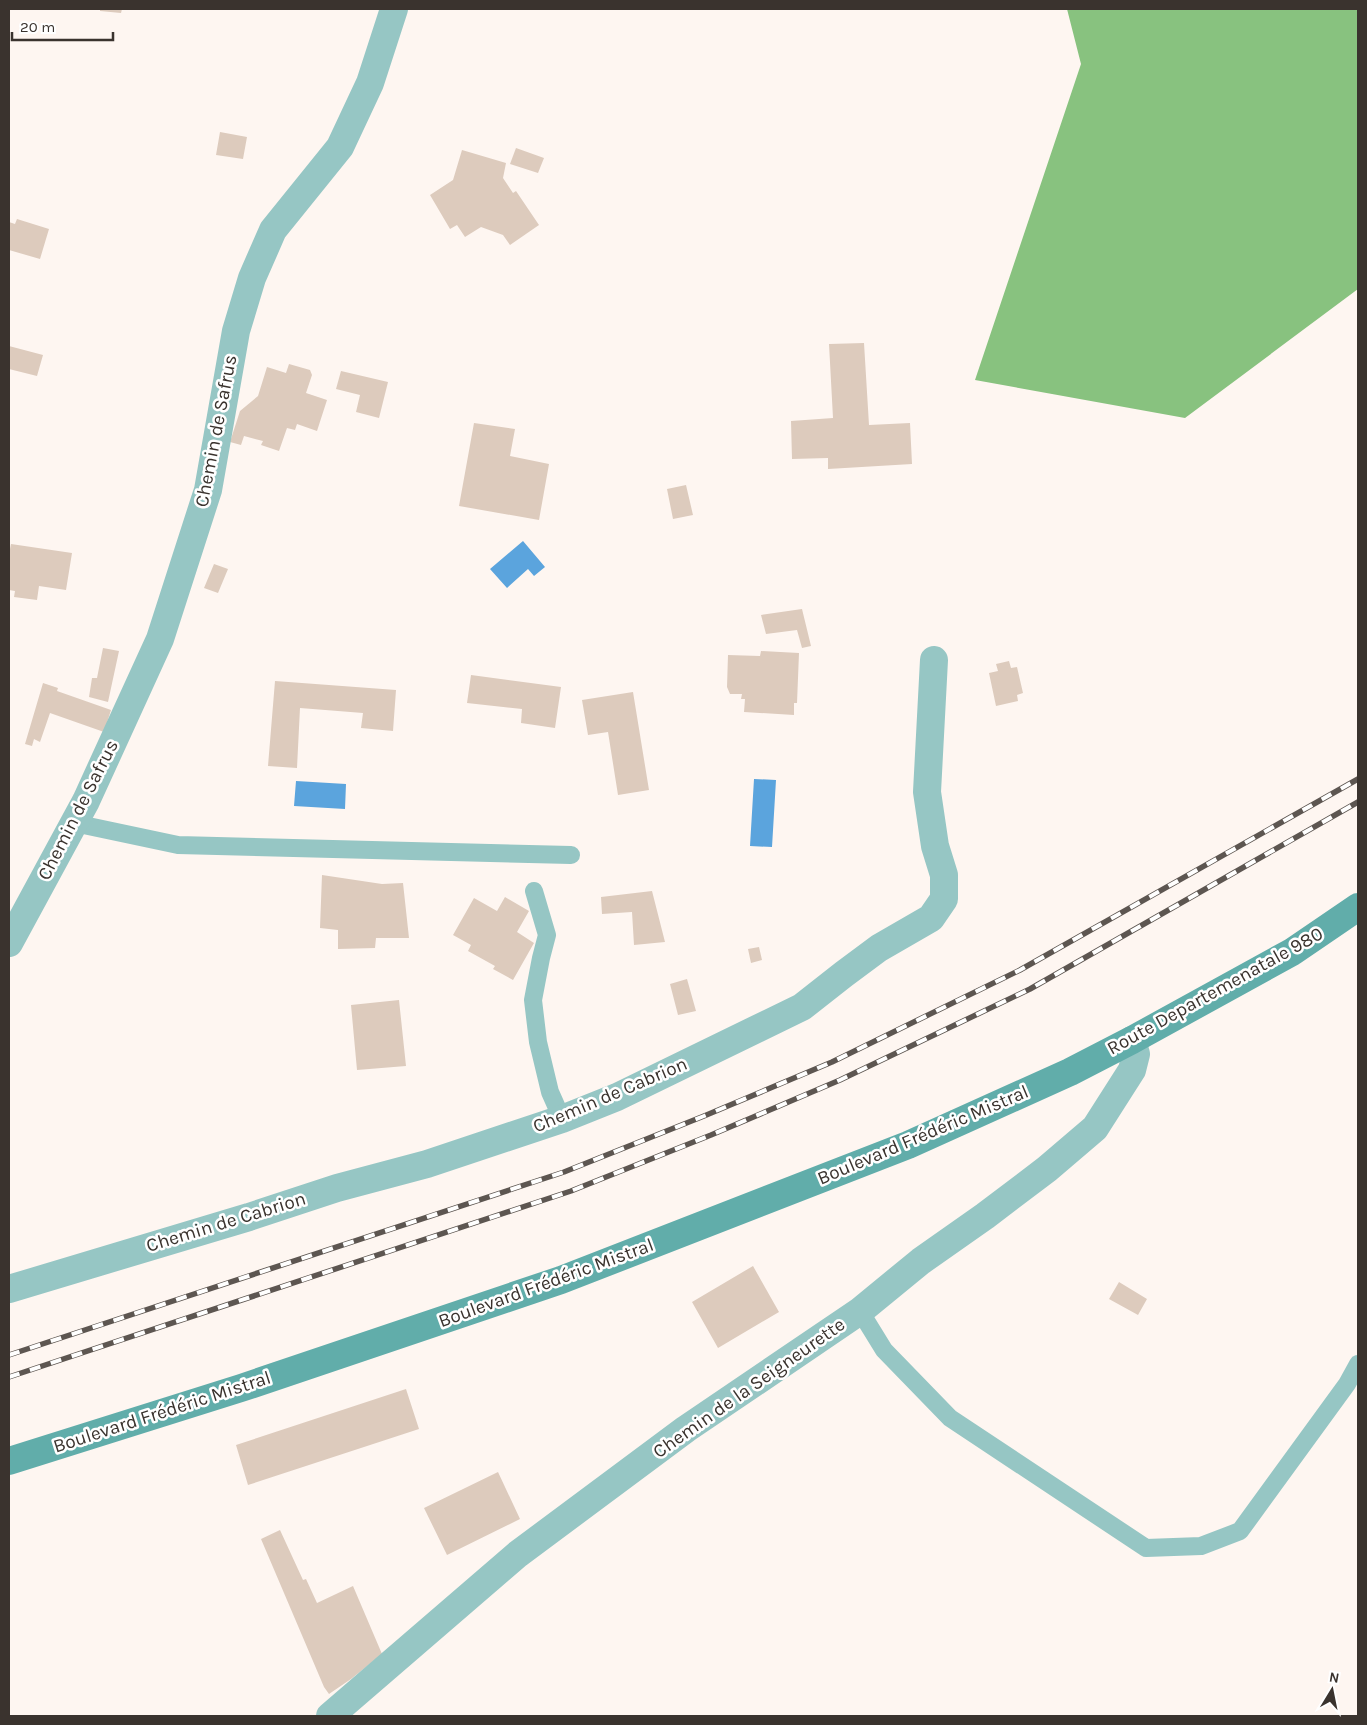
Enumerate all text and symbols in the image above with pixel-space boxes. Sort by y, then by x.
scale bar [12,10,114,42]
text: 20 m [20,18,55,36]
street label: Chemin de Safrus [190,353,242,509]
street label: Chemin de Safrus [33,736,123,884]
street label: Route Departemenatale 980 [1103,922,1327,1060]
street label: Chemin de Cabrion [530,1053,690,1137]
street label: Boulevard Frédéric Mistral [814,1080,1032,1190]
street label: Chemin de Cabrion [144,1187,308,1257]
street label: Boulevard Frédéric Mistral [435,1234,657,1332]
street label: Chemin de la Seigneurette [649,1313,849,1463]
street label: Boulevard Frédéric Mistral [50,1366,274,1458]
north arrow [1307,1665,1357,1715]
text: N [1328,1668,1341,1687]

